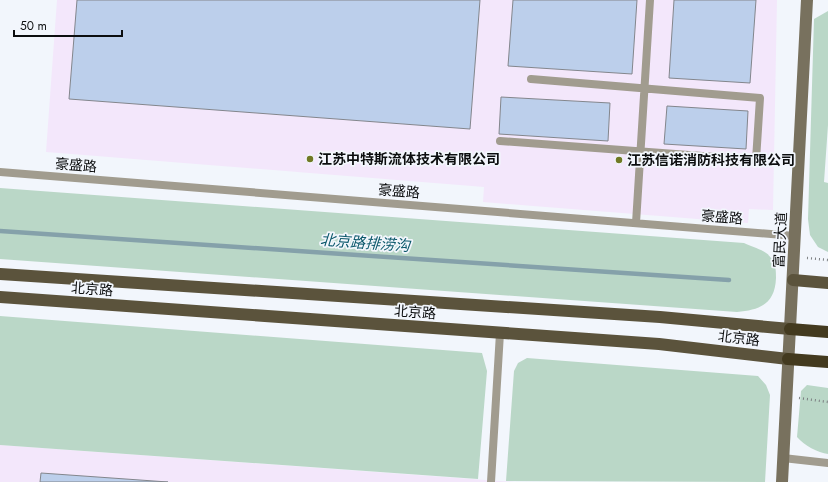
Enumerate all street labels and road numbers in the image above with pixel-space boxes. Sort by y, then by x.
street label: 豪盛路 [54,153,98,177]
street label: 豪盛路 [377,179,421,203]
street label: 豪盛路 [700,205,744,229]
street label: 富民大道 [769,212,791,268]
street label: 北京路 [70,278,114,300]
street label: 北京路 [393,301,437,323]
street label: 北京路 [717,326,761,350]

